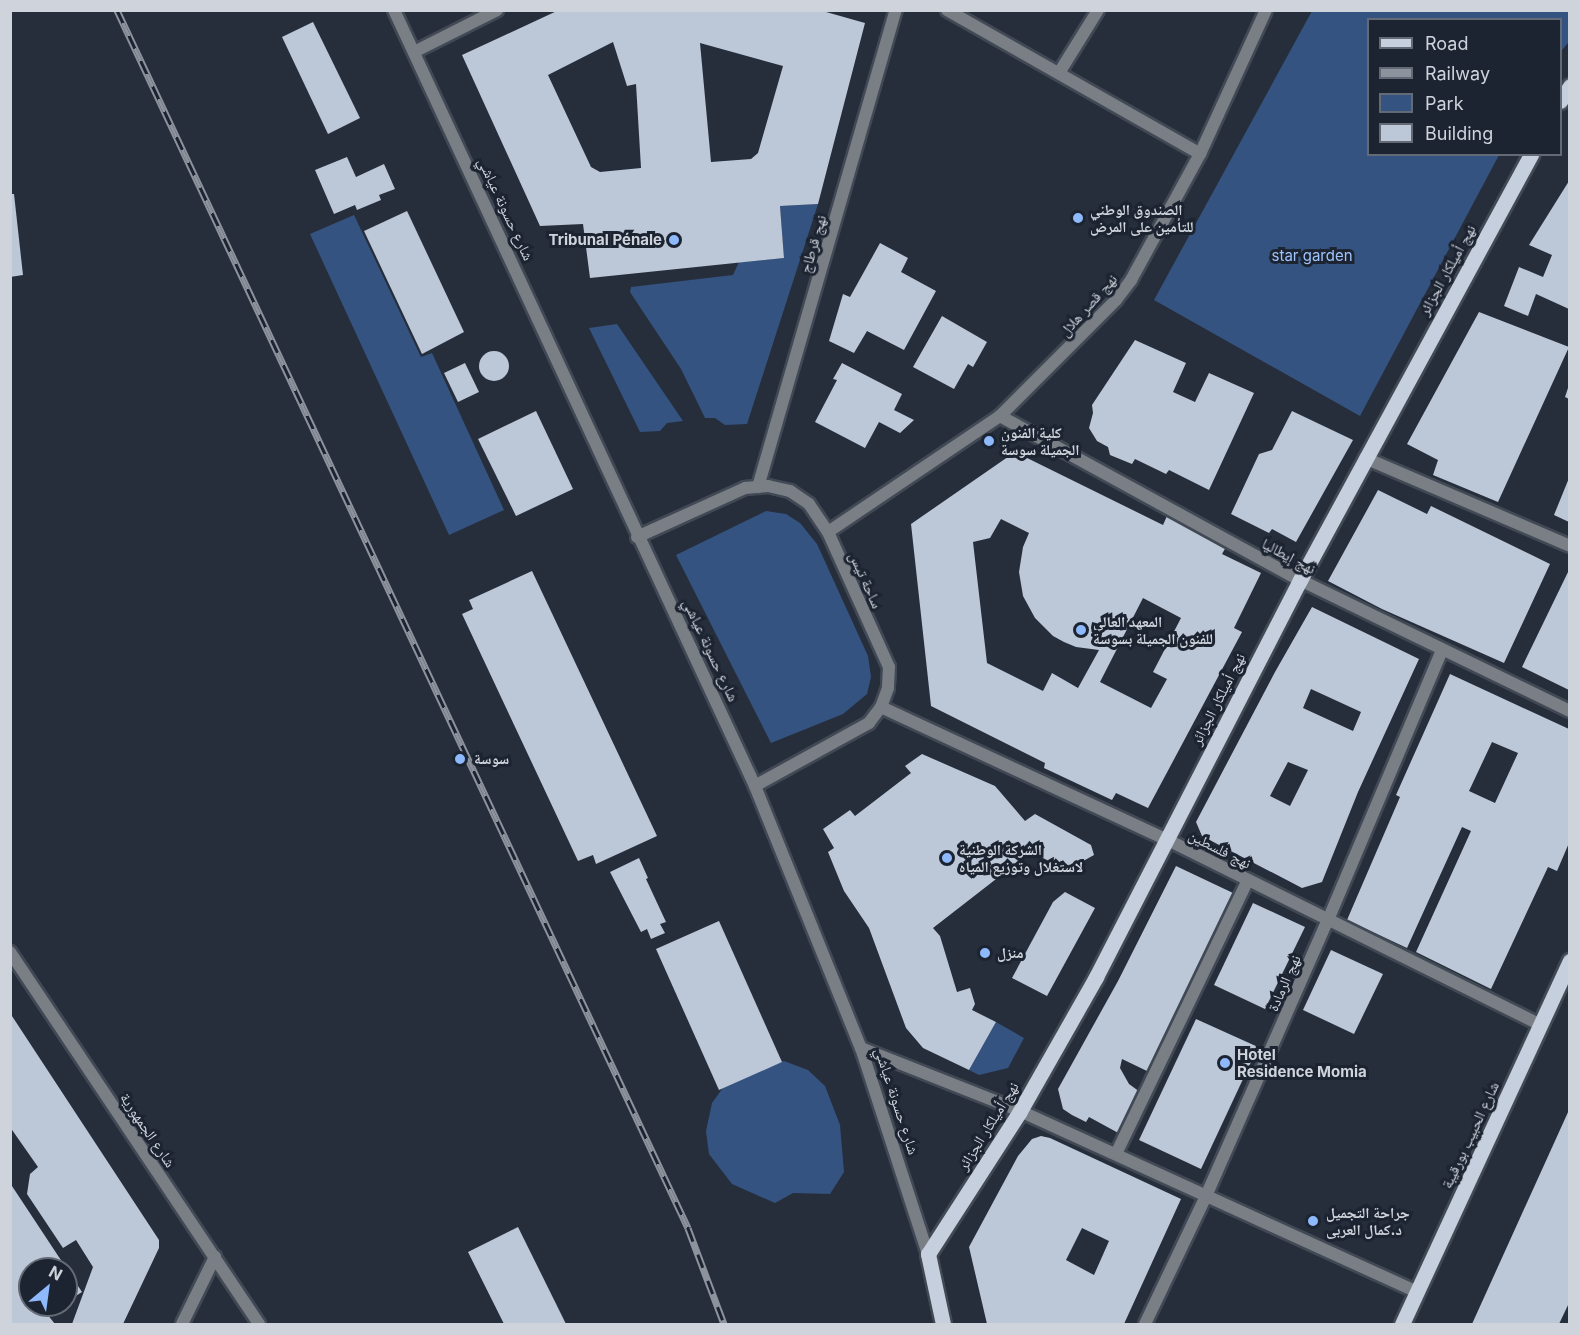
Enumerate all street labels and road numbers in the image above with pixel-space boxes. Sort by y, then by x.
street label: شارع حسونة عياشي [474,155,538,263]
street label: نهج قرطاج [796,213,830,275]
street label: نهج أميلكار الجزائر [1415,222,1479,318]
street label: نهج قصر هلال [1055,270,1121,340]
street label: نهج إيطاليا [1259,534,1319,578]
street label: ساحة تيس [846,549,886,611]
street label: شارع حسونة عياشي [679,596,743,704]
street label: نهج أميلكار الجزائر [1187,650,1249,748]
street label: نهج فلسطين [1186,826,1254,872]
street label: نهج الرمادة [1264,952,1304,1014]
street label: شارع حسونة عياشي [871,1045,923,1157]
street label: نهج أميلكار الجزائر [954,1078,1022,1174]
street label: شارع الحبيب بورقيبة [1437,1079,1503,1191]
street label: شارع الجمهورية [116,1089,180,1171]

